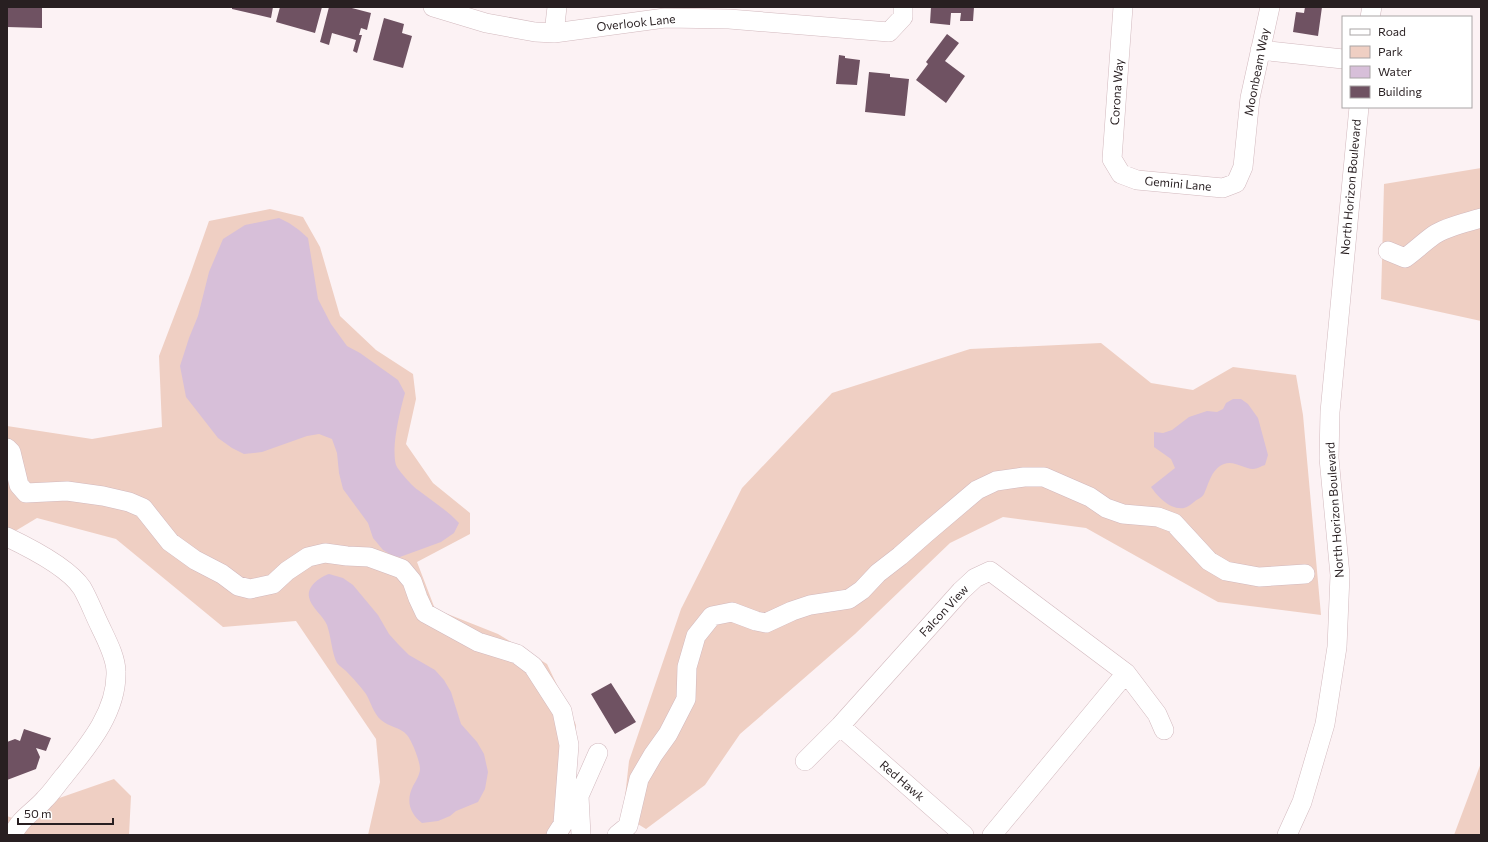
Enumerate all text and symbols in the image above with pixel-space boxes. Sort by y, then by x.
street label: Overlook Lane [596,11,676,33]
legend [1342,16,1472,108]
text: Road [1378,24,1406,38]
street label: Moonbeam Way [1241,27,1271,117]
text: Park [1378,44,1404,58]
street label: Corona Way [1107,58,1125,126]
text: Water [1378,64,1412,78]
text: Building [1378,84,1422,98]
street label: North Horizon Boulevard [1337,118,1363,255]
street label: Gemini Lane [1144,173,1212,193]
street label: North Horizon Boulevard [1322,442,1346,578]
street label: Falcon View [916,581,971,639]
street label: Red Hawk [878,757,928,804]
scale bar [18,800,113,826]
text: 50 m [24,806,52,820]

